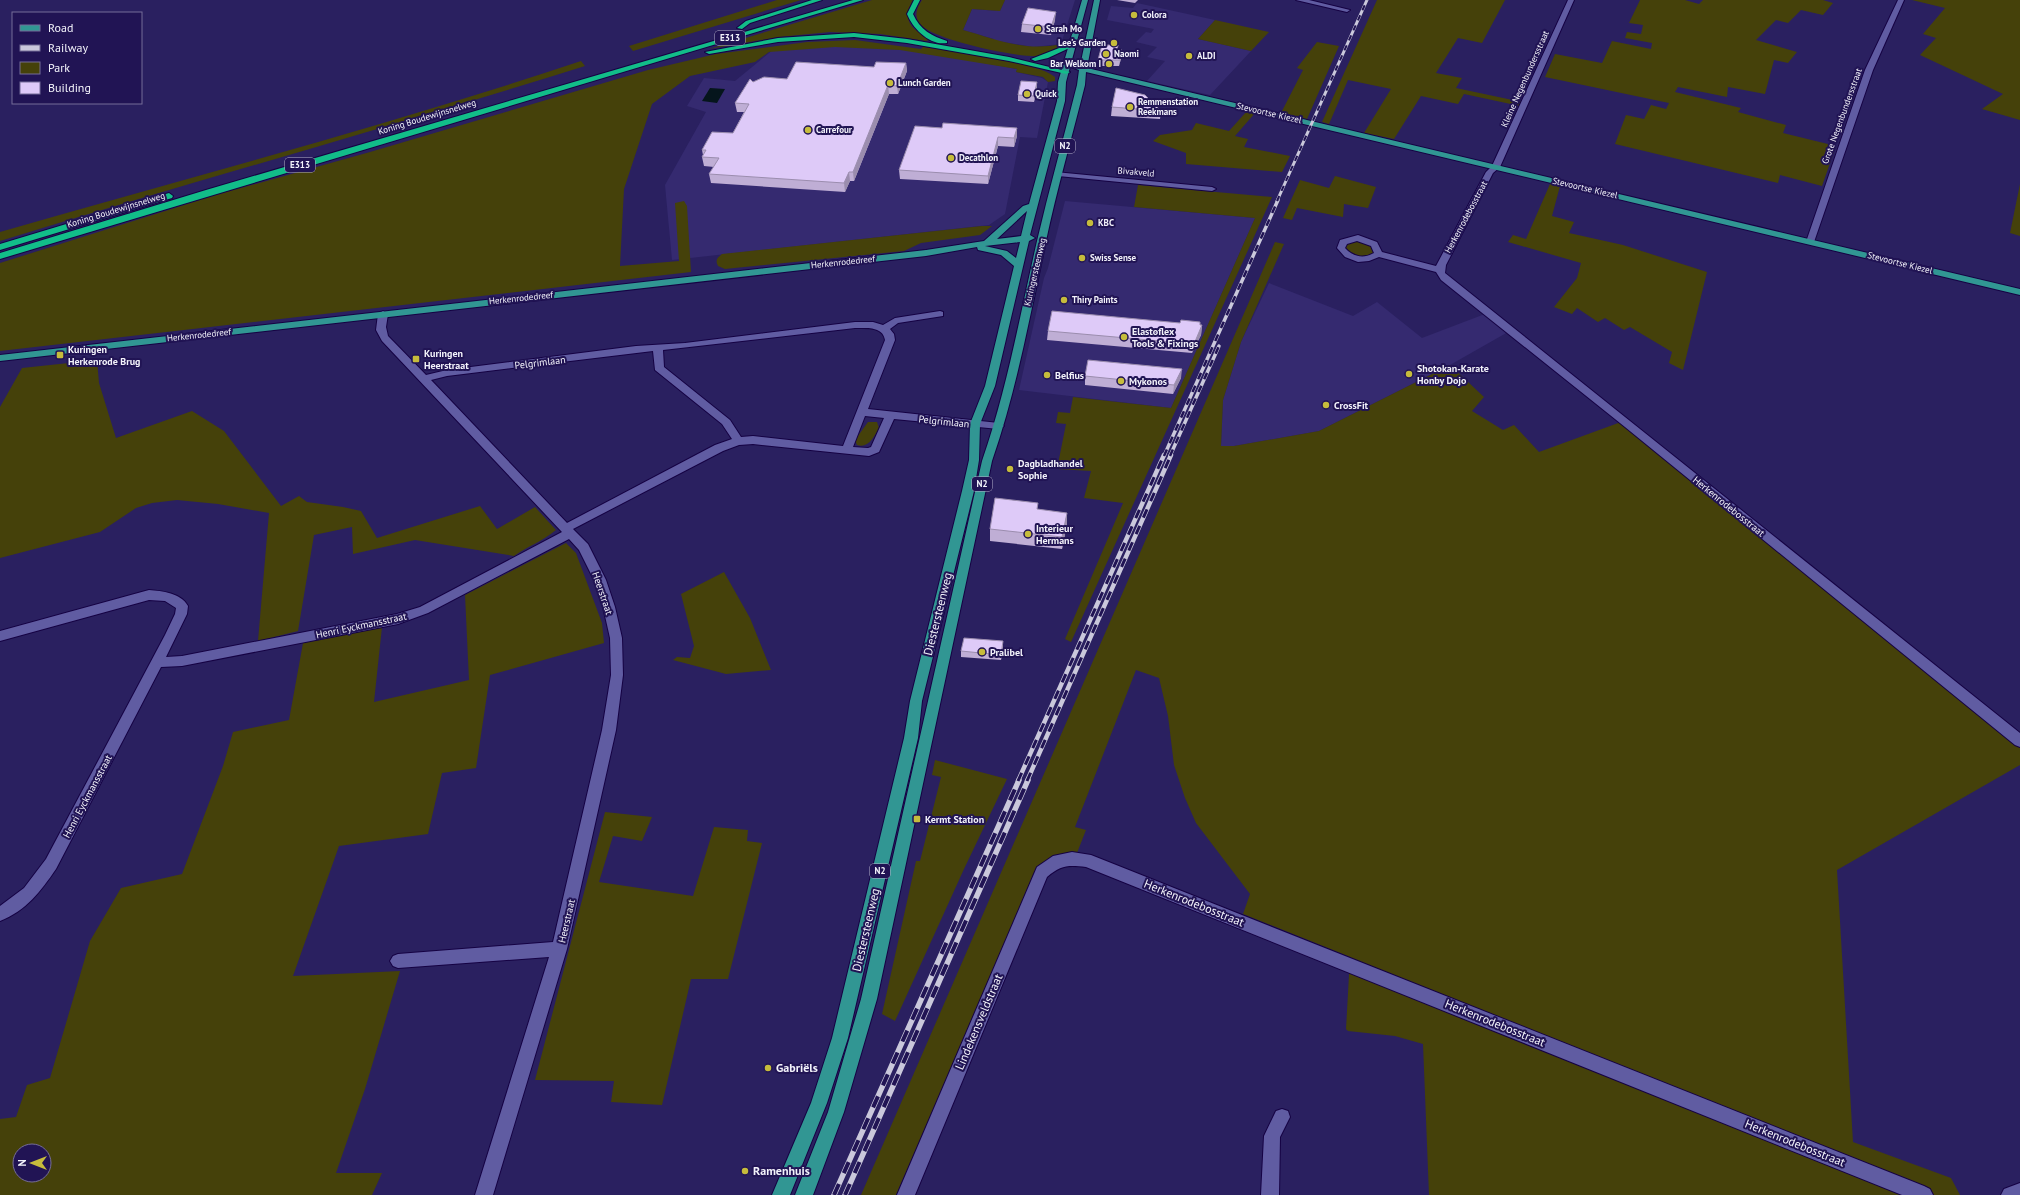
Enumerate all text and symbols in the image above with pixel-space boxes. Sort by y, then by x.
place label: Colora [1142,9,1167,20]
marker: Colora [1129,10,1139,20]
legend [12,12,142,104]
text: Road [48,20,73,35]
place label: Sarah Mo [1046,23,1082,34]
marker: Sarah Mo [1033,24,1043,34]
street label: Kleine Negenbundersstraat [1498,29,1551,129]
road number: E313 [715,31,745,45]
place label: Lee's Garden [1058,37,1106,48]
marker: Lee's Garden [1109,38,1119,48]
text: Railway [48,40,88,55]
place label: Naomi [1114,48,1139,59]
marker: Naomi [1101,49,1111,59]
place label: ALDI [1197,50,1215,61]
marker: ALDI [1184,51,1194,61]
place label: Bar Welkom I [1050,58,1101,69]
marker: Bar Welkom I [1104,59,1114,69]
text: Park [48,60,70,75]
street label: Grote Negenbundersstraat [1819,67,1864,165]
place label: Lunch Garden [898,77,951,88]
marker: Lunch Garden [885,78,895,88]
text: Building [48,80,91,95]
place label: Quick [1035,88,1057,99]
marker: Quick [1022,89,1032,99]
street label: Koning Boudewijnsnelweg [377,96,477,137]
place label: Remmenstation Reekmans [1138,96,1198,117]
street label: Stevoortse Kiezel [1235,100,1303,125]
marker: Remmenstation Reekmans [1125,102,1135,112]
place label: Carrefour [816,124,853,135]
marker: Carrefour [803,125,813,135]
road number: N2 [1055,139,1075,153]
place label: Decathlon [959,152,998,163]
marker: Decathlon [946,153,956,163]
road number: E313 [285,158,315,172]
street label: Bivakveld [1117,164,1155,179]
street label: Stevoortse Kiezel [1551,175,1619,200]
street label: Herkenrodebosstraat [1442,179,1489,255]
street label: Koning Boudewijnsnelweg [66,189,166,230]
place label: KBC [1098,217,1114,228]
marker: KBC [1085,218,1095,228]
street label: Kuringersteenweg [1021,237,1048,307]
street label: Stevoortse Kiezel [1866,249,1934,276]
place label: Swiss Sense [1090,252,1137,263]
street label: Herkenrodedreef [810,253,877,270]
marker: Swiss Sense [1077,253,1087,263]
street label: Herkenrodedreef [488,289,555,306]
place label: Thiry Paints [1072,294,1118,305]
marker: Thiry Paints [1059,295,1069,305]
place label: Elastoflex Tools & Fixings [1132,325,1198,350]
street label: Herkenrodedreef [166,326,233,343]
marker: Elastoflex Tools & Fixings [1119,332,1129,342]
place label: Kuringen Herkenrode Brug [68,343,140,368]
place label: Kuringen Heerstraat [424,347,469,372]
marker: Kuringen Herkenrode Brug [55,350,65,360]
street label: Pelgrimlaan [514,353,566,372]
marker: Kuringen Heerstraat [411,354,421,364]
place label: Shotokan-Karate Honby Dojo [1417,362,1489,387]
place label: Belfius [1055,369,1084,382]
marker: Shotokan-Karate Honby Dojo [1404,369,1414,379]
marker: Belfius [1042,370,1052,380]
place label: Mykonos [1129,375,1167,388]
marker: Mykonos [1116,376,1126,386]
place label: CrossFit [1334,399,1369,412]
marker: CrossFit [1321,400,1331,410]
street label: Pelgrimlaan [918,412,970,431]
place label: Dagbladhandel Sophie [1018,457,1083,482]
marker: Dagbladhandel Sophie [1005,464,1015,474]
street label: Herkenrodebosstraat [1690,473,1768,540]
road number: N2 [972,477,992,491]
place label: Interieur Hermans [1036,522,1074,547]
marker: Interieur Hermans [1023,529,1033,539]
street label: Heerstraat [589,570,616,617]
street label: Diestersteenweg [920,571,955,657]
street label: Henri Eyckmansstraat [315,609,408,641]
place label: Pralibel [990,646,1023,659]
marker: Pralibel [977,647,987,657]
street label: Henri Eyckmansstraat [60,752,115,840]
place label: Kermt Station [925,813,984,826]
marker: Kermt Station [912,814,922,824]
road number: N2 [870,864,890,878]
street label: Herkenrodebosstraat [1142,876,1246,929]
street label: Diestersteenweg [849,887,882,973]
street label: Heerstraat [555,897,578,944]
street label: Lindekensveldstraat [952,972,1006,1072]
street label: Herkenrodebosstraat [1443,996,1547,1049]
place label: Gabriëls [776,1060,818,1075]
marker: Gabriëls [763,1063,773,1073]
street label: Herkenrodebosstraat [1743,1116,1847,1169]
north arrow [12,1143,52,1183]
text: N [15,1159,29,1167]
place label: Ramenhuis [753,1163,810,1178]
marker: Ramenhuis [740,1166,750,1176]

